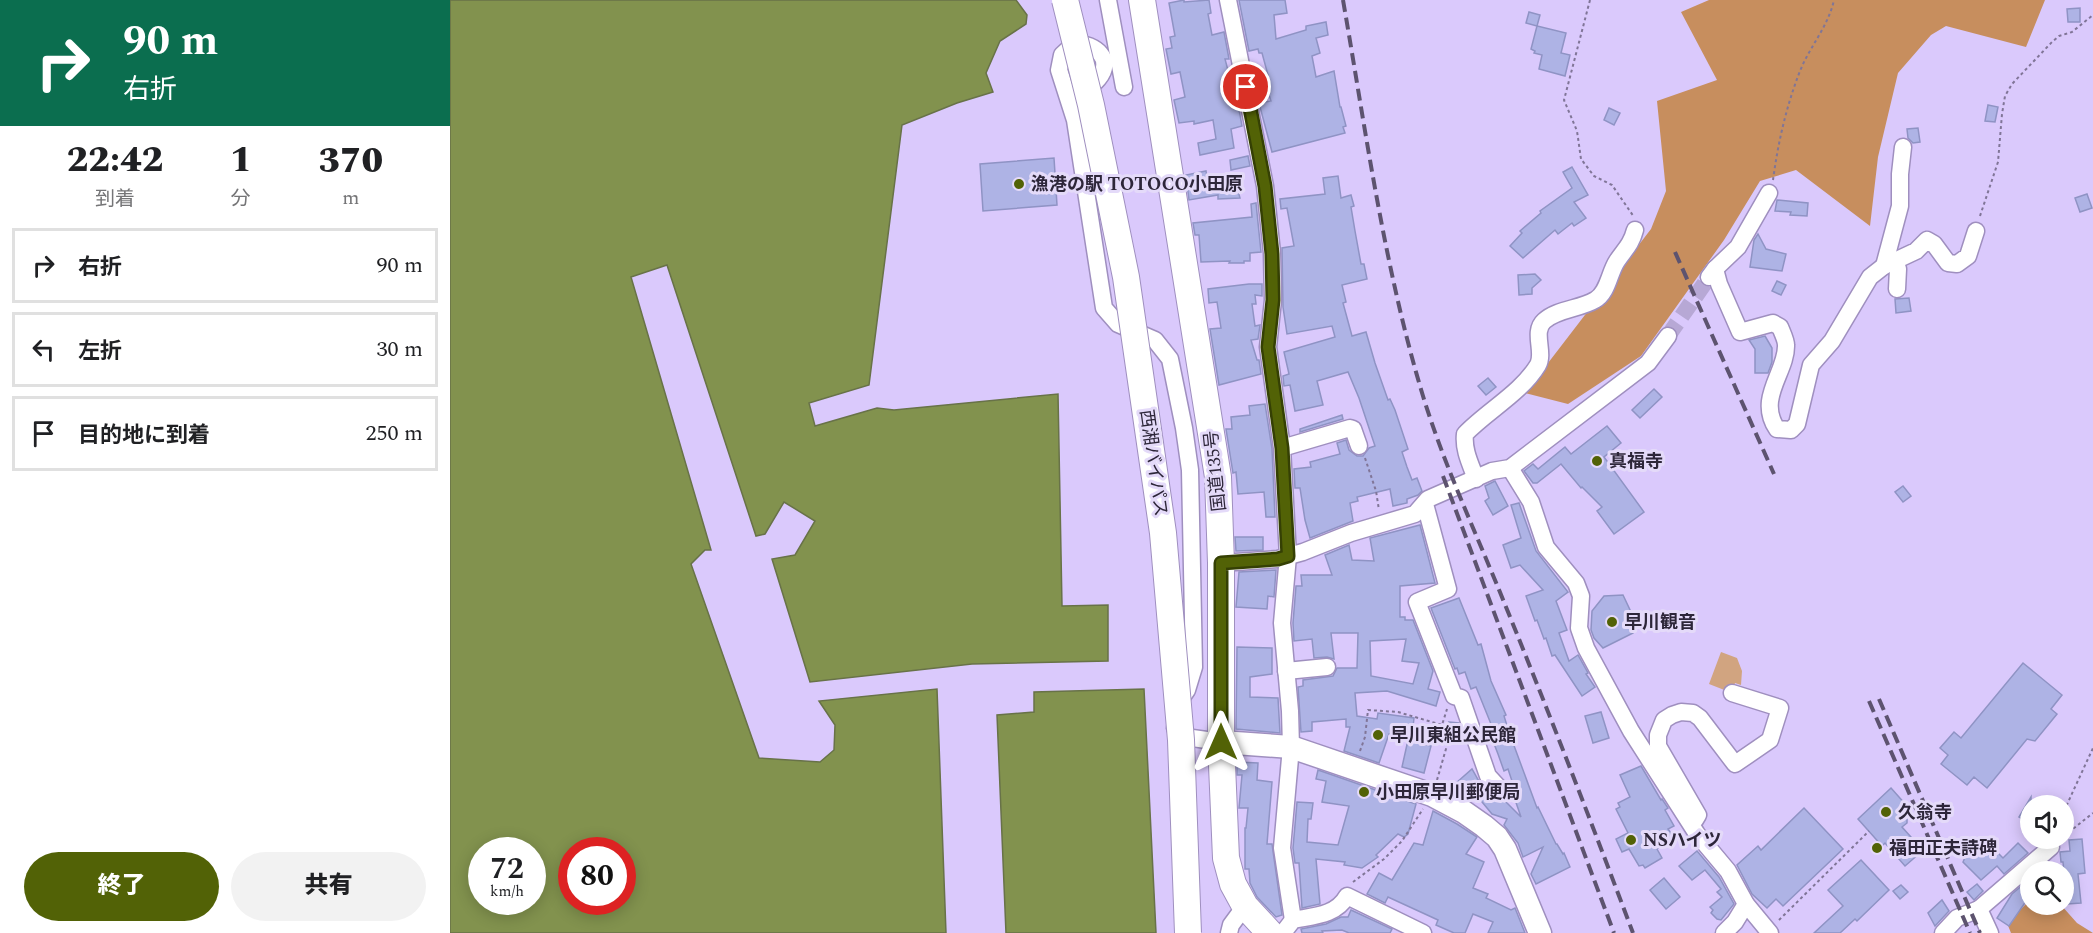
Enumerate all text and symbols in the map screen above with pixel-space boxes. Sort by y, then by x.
text: 90 m [123,10,218,73]
icon: right [24,24,102,102]
pin [1220,61,1271,112]
text: 右折 [123,69,177,111]
icon: arrive [1229,70,1262,103]
text: 22:42 [67,133,163,188]
text: 1 [230,133,252,188]
text: 370 [318,134,383,189]
place label: 漁港の駅 TOTOCO小田原 [1031,171,1243,198]
marker: 漁港の駅 TOTOCO小田原 [1012,177,1026,191]
text: m [342,183,359,213]
text: 到着 [95,184,135,214]
text: 分 [231,184,251,214]
icon: right [27,249,60,282]
text: 90 m [377,249,423,282]
text: 右折 [78,251,122,284]
icon: left [27,333,60,366]
text: 30 m [377,333,423,366]
text: 左折 [78,335,122,368]
street label: 西湘バイパス [1133,408,1174,518]
icon: arrive [27,417,60,450]
text: 250 m [366,417,423,450]
text: 目的地に到着 [78,419,210,452]
street label: 国道135号 [1198,429,1233,513]
place label: 真福寺 [1609,448,1663,475]
marker: 真福寺 [1590,454,1604,468]
place label: 早川観音 [1624,609,1696,636]
marker: 早川観音 [1605,615,1619,629]
position arrow [1189,710,1253,774]
place label: 早川東組公民館 [1390,722,1516,749]
marker: 早川東組公民館 [1371,728,1385,742]
place label: 小田原早川郵便局 [1376,779,1520,806]
marker: 小田原早川郵便局 [1357,785,1371,799]
map controls [2020,795,2074,915]
button: sound [2020,795,2074,849]
place label: 久翁寺 [1898,799,1952,826]
marker: 久翁寺 [1879,805,1893,819]
place label: NSハイツ [1643,827,1722,854]
marker: NSハイツ [1624,833,1638,847]
place label: 福田正夫詩碑 [1889,835,1997,862]
speed limit sign: 80 [558,837,636,915]
marker: 福田正夫詩碑 [1870,841,1884,855]
text: 72 [490,846,524,892]
button: 終了 [24,852,219,921]
button: 共有 [231,852,426,921]
button: search [2020,861,2074,915]
text: km/h [490,880,524,903]

